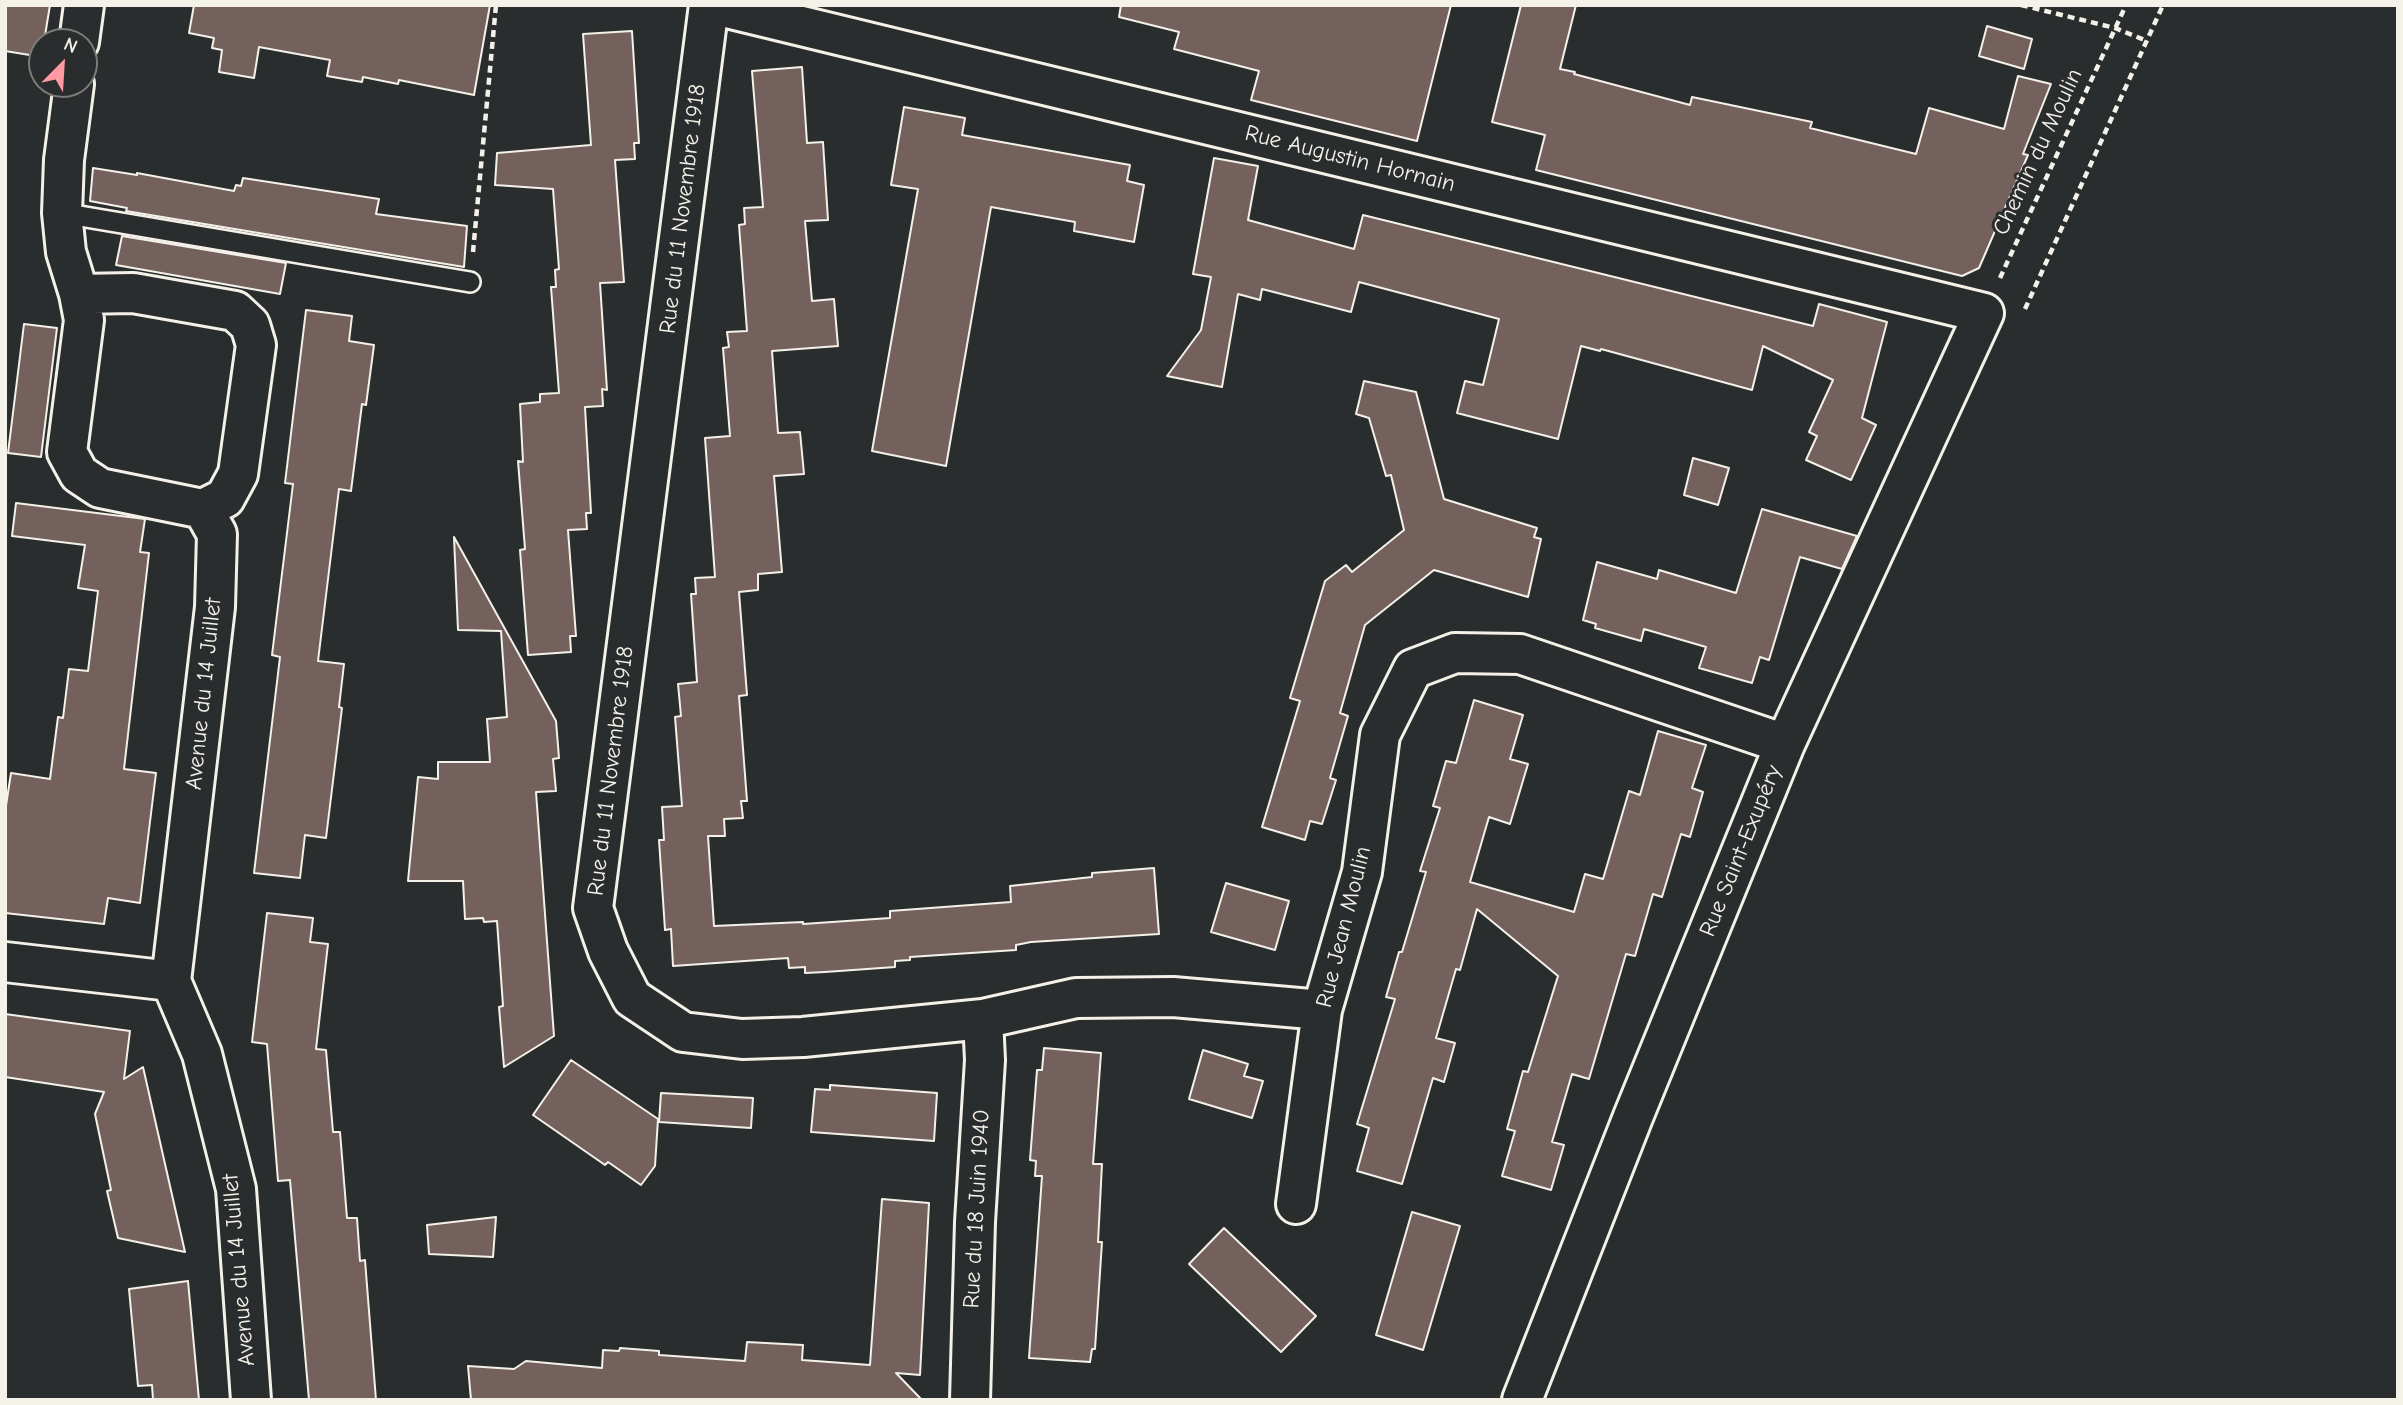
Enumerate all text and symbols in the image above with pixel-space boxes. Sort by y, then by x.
north arrow [28,28,98,98]
text: N [61,33,81,58]
street label: Chemin du Moulin [1987,64,2089,240]
street label: Rue du 11 Novembre 1918 [654,83,712,335]
street label: Rue Augustin Hornain [1242,119,1458,199]
street label: Avenue du 14 Juillet [180,597,228,791]
street label: Rue du 11 Novembre 1918 [582,645,640,897]
street label: Rue Saint-Exupéry [1694,761,1788,941]
street label: Rue Jean Moulin [1311,844,1377,1010]
street label: Rue du 18 Juin 1940 [958,1109,996,1309]
street label: Avenue du 14 Juillet [217,1173,261,1367]

